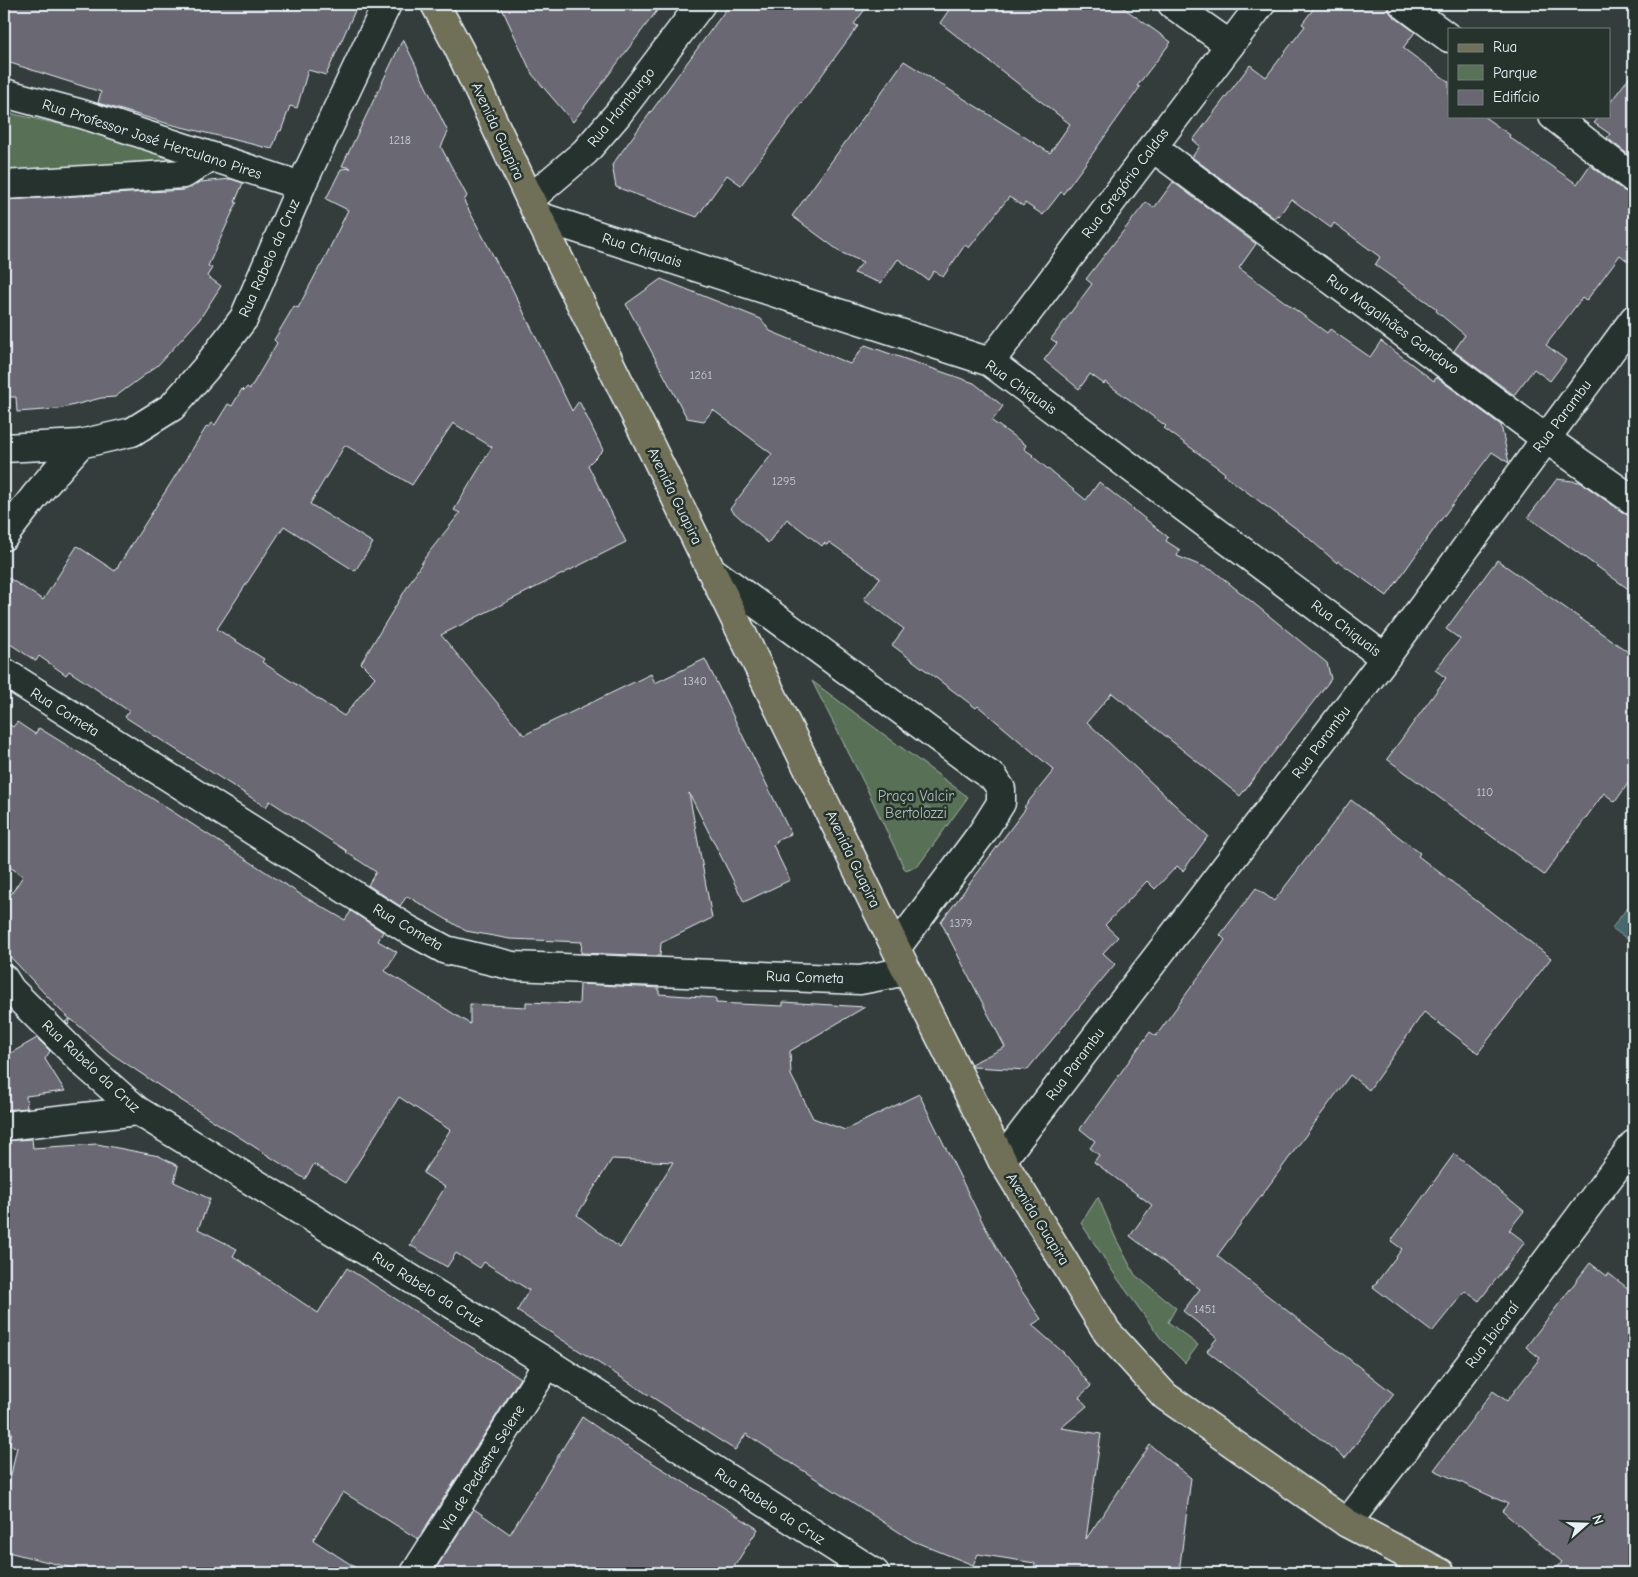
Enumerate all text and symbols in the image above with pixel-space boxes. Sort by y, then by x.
legend [1448,28,1610,118]
text: Rua [1493,38,1517,56]
street label: Rua Hamburgo [583,63,659,151]
text: Parque [1493,64,1538,82]
street label: Avenida Guapira [468,79,528,183]
text: Edifício [1493,88,1540,106]
street label: Rua Professor José Herculano Pires [40,95,264,183]
street label: Rua Gregório Caldas [1078,124,1172,242]
house number: 1218 [389,133,411,147]
street label: Rua Rabelo da Cruz [235,196,303,320]
street label: Rua Chiquais [600,229,684,271]
street label: Rua Magalhães Gandavo [1323,270,1463,378]
street label: Rua Chiquais [982,356,1060,418]
house number: 1261 [690,368,712,382]
street label: Rua Parambu [1529,376,1595,456]
street label: Avenida Guapira [644,445,706,547]
house number: 1295 [772,474,796,488]
street label: Rua Chiquais [1308,596,1384,660]
house number: 1340 [683,674,707,688]
street label: Rua Cometa [27,684,103,740]
street label: Rua Parambu [1288,702,1354,782]
house number: 110 [1477,785,1493,799]
park label: Praça Valcir Bertolozzi [878,787,954,822]
street label: Avenida Guapira [822,808,884,910]
street label: Rua Cometa [370,900,446,954]
house number: 1379 [950,916,972,930]
street label: Rua Cometa [766,967,844,987]
street label: Rua Rabelo da Cruz [38,1016,144,1116]
street label: Rua Parambu [1042,1024,1108,1104]
street label: Avenida Guapira [1002,1169,1074,1269]
street label: Rua Rabelo da Cruz [369,1248,487,1331]
street label: Rua Ibicaraí [1461,1298,1523,1372]
house number: 1451 [1194,1302,1216,1316]
street label: Via de Pedestre Selene [436,1401,529,1535]
street label: Rua Rabelo da Cruz [712,1464,829,1549]
north arrow [1560,1500,1610,1550]
text: N [1588,1513,1607,1527]

